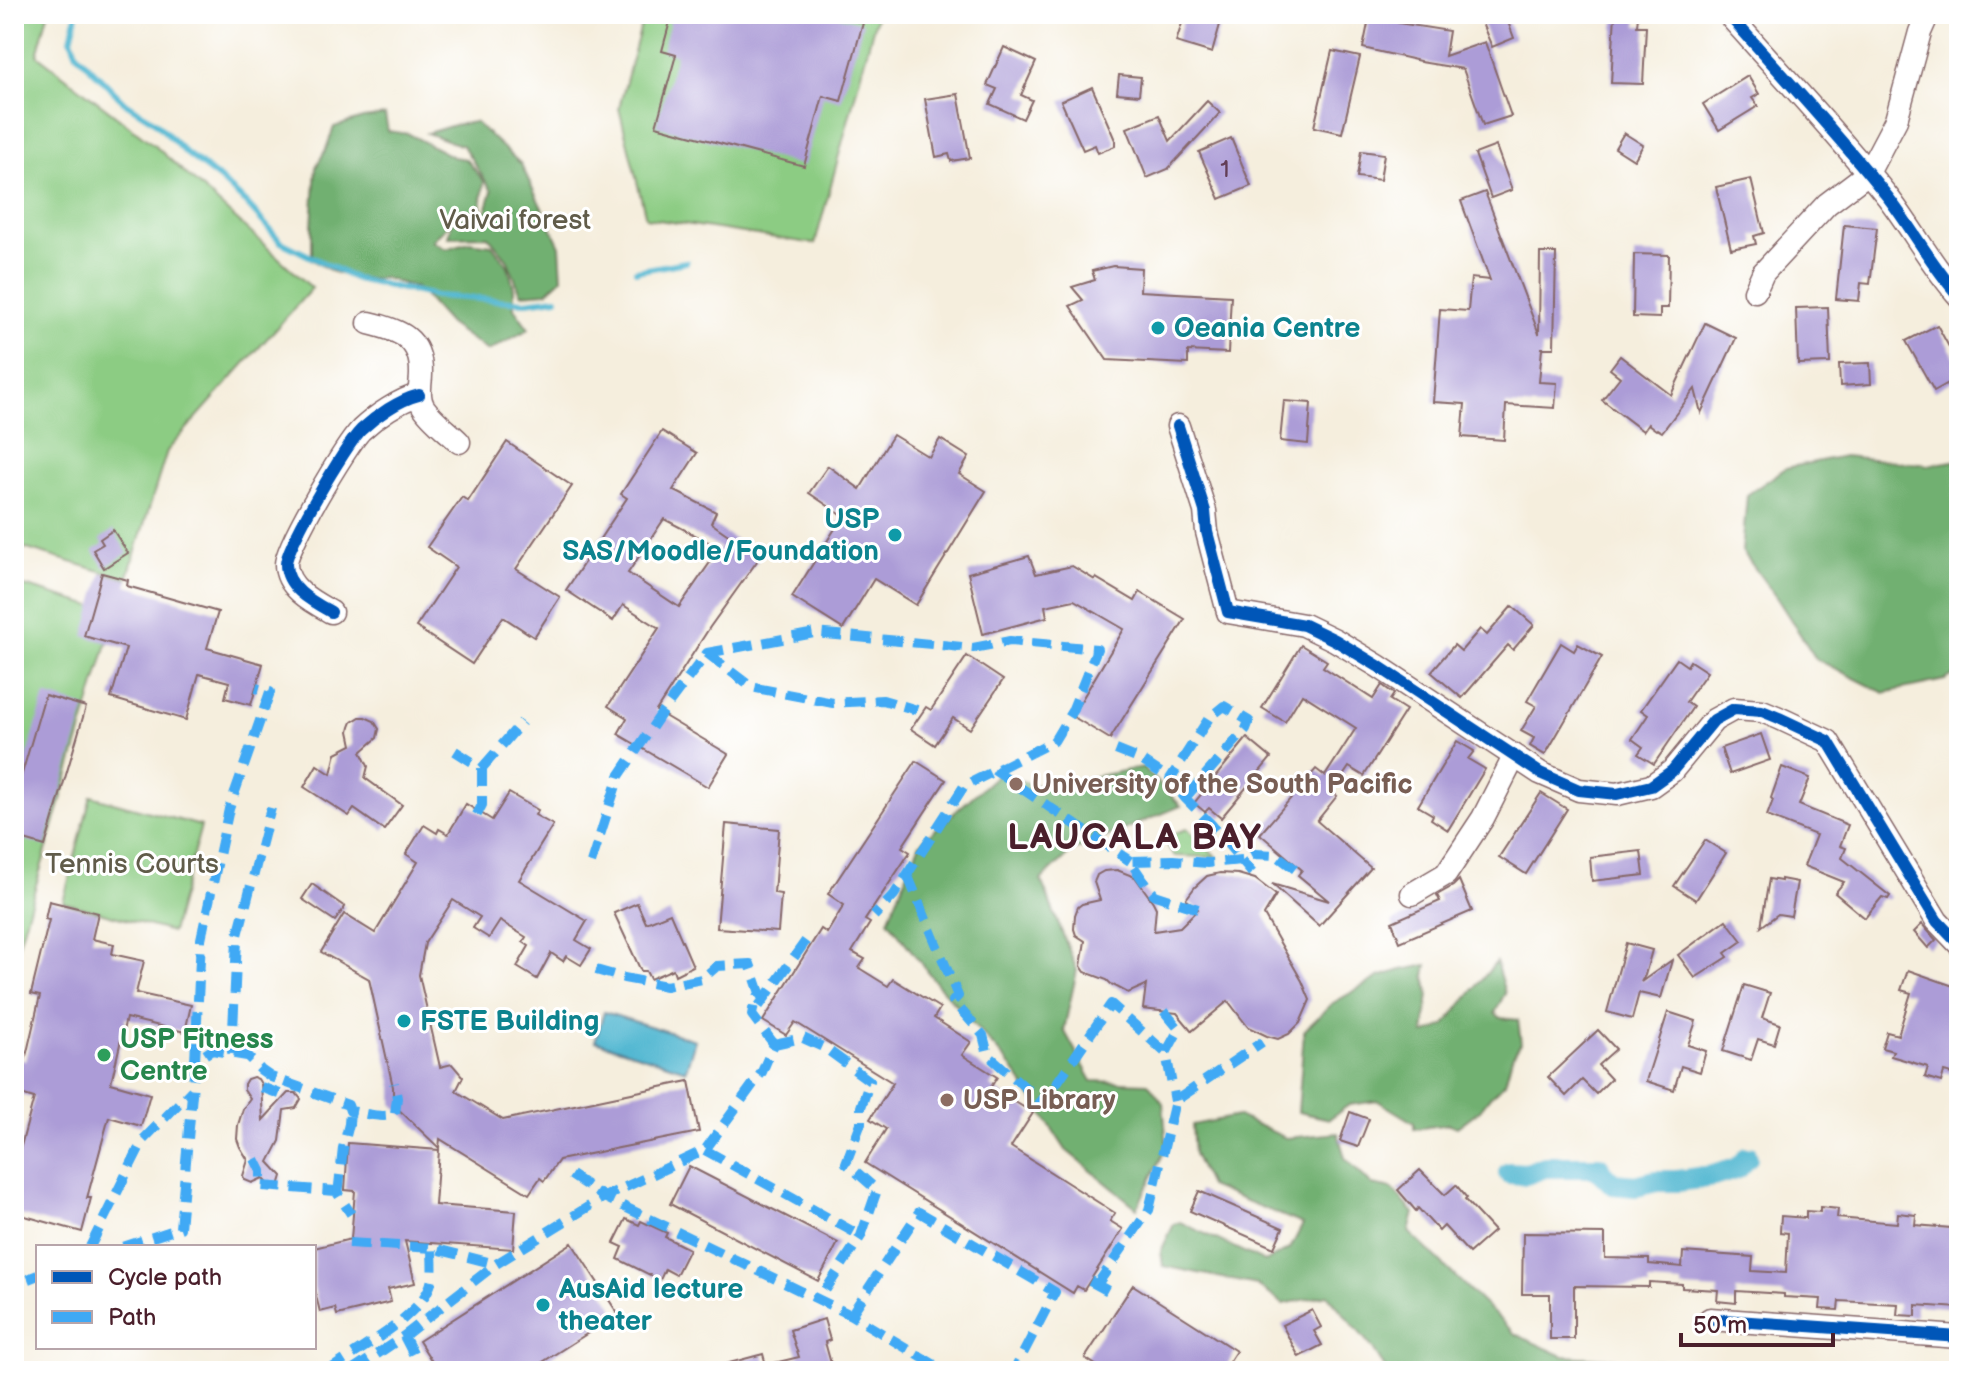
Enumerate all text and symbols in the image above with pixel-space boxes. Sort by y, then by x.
house number: 1 [1220,155,1230,184]
park label: Vaivai forest [439,204,591,237]
place label: Oeania Centre [1174,312,1360,345]
marker: Oeania Centre [1149,319,1167,337]
place label: USP SAS/Moodle/Foundation [562,503,879,568]
marker: USP SAS/Moodle/Foundation [886,526,904,544]
place label: University of the South Pacific [1032,768,1413,801]
marker: University of the South Pacific [1007,775,1025,793]
district label: LAUCALA BAY [1007,817,1263,860]
park label: Tennis Courts [45,848,219,881]
place label: FSTE Building [420,1005,599,1038]
marker: FSTE Building [395,1012,413,1030]
place label: USP Fitness Centre [120,1023,274,1088]
marker: USP Fitness Centre [95,1046,113,1064]
place label: USP Library [963,1084,1116,1117]
marker: USP Library [938,1091,956,1109]
legend [36,1245,316,1349]
text: Cycle path [108,1263,222,1292]
place label: AusAid lecture theater [558,1273,743,1338]
marker: AusAid lecture theater [534,1296,552,1314]
scale bar [1681,1297,1833,1347]
text: Path [108,1303,156,1332]
text: 50 m [1693,1311,1747,1340]

